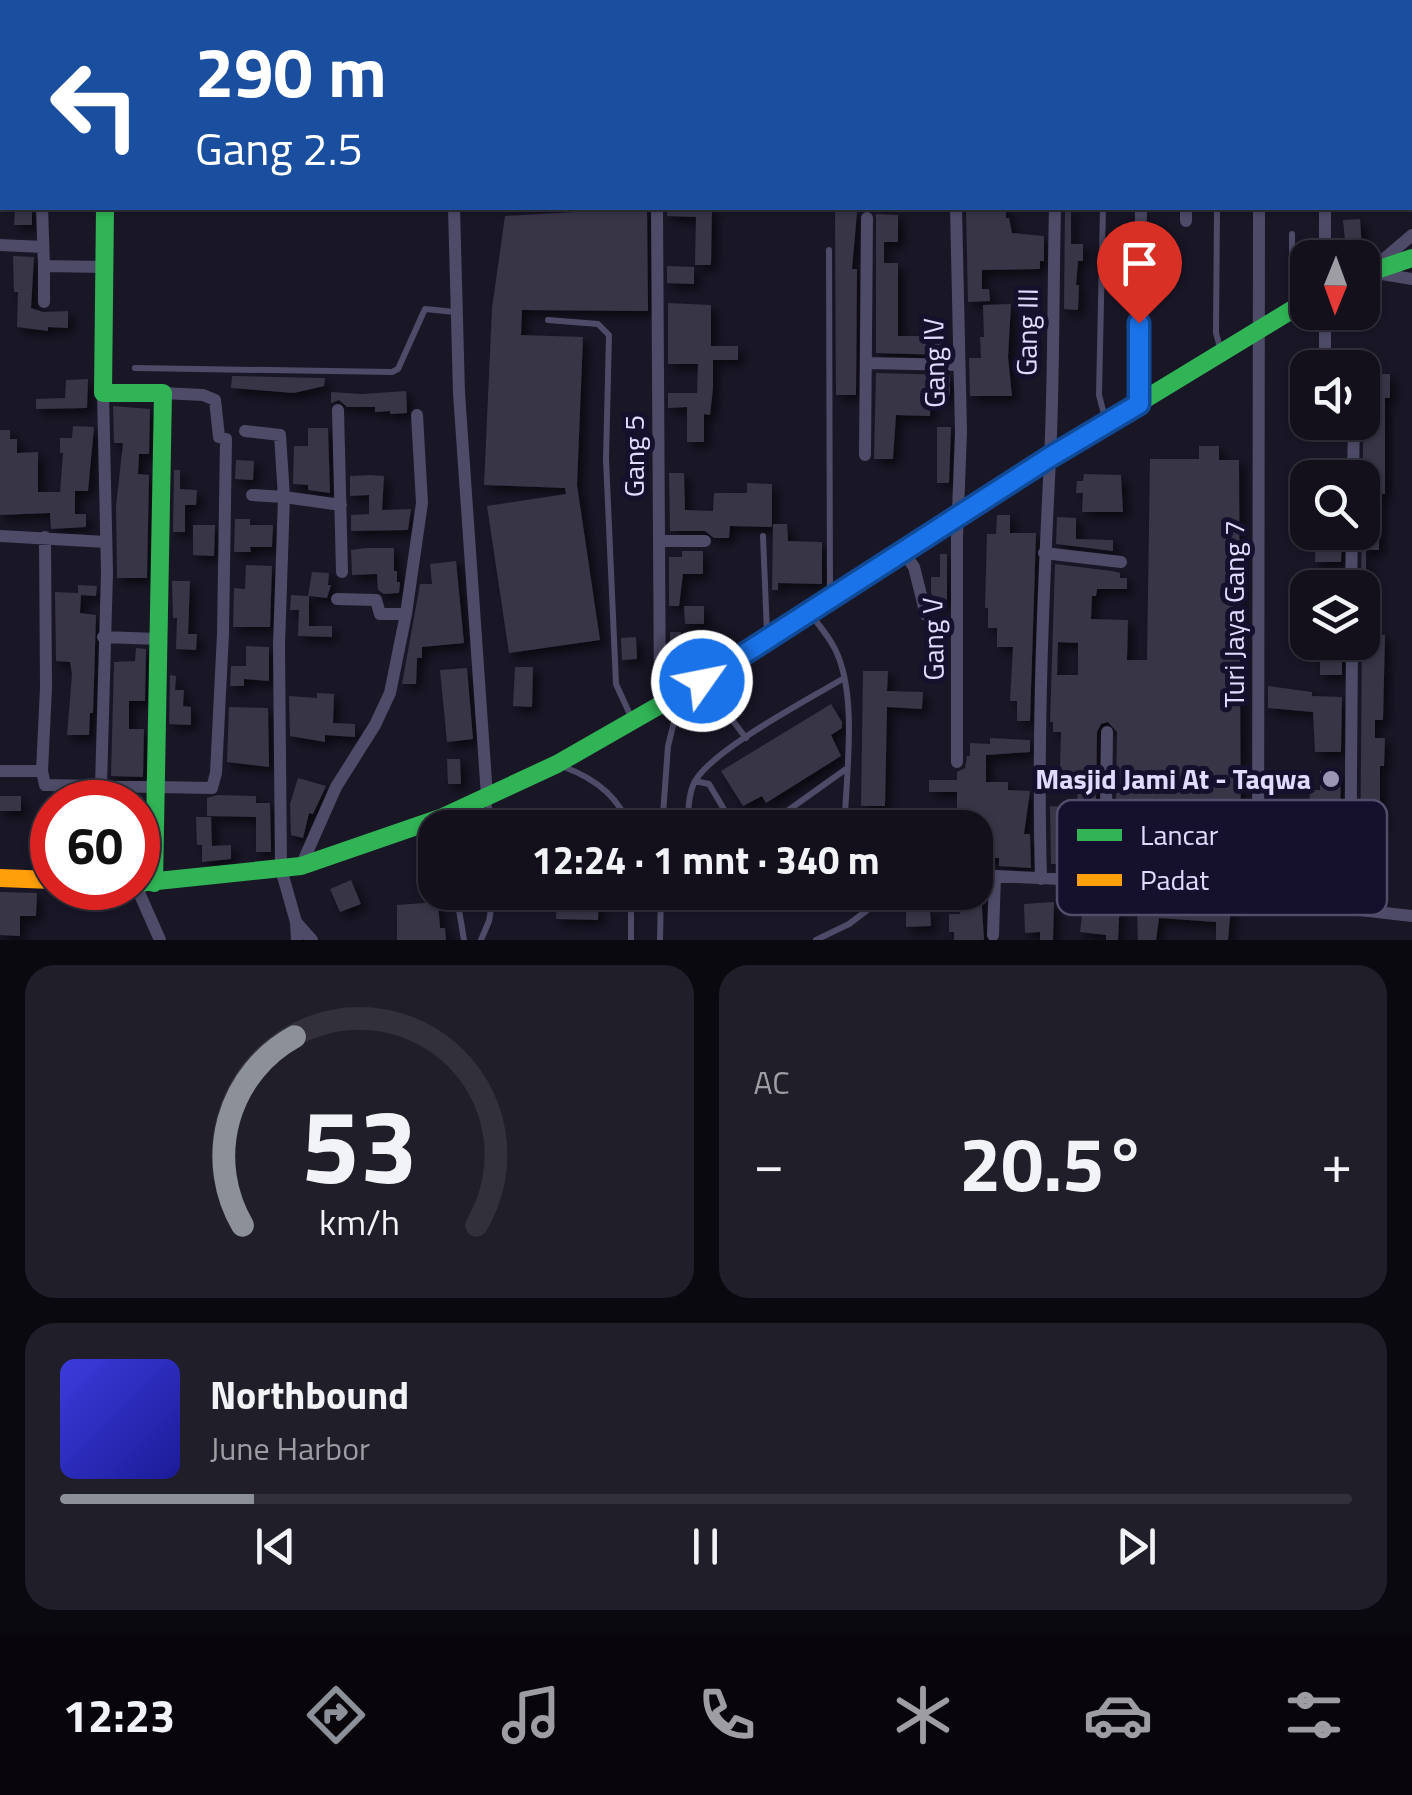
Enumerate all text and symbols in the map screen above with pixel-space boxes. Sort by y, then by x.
text: 290 m [195,18,387,124]
icon: left [30,40,160,170]
text: Gang 2.5 [195,114,363,182]
pin [1097,221,1182,324]
icon: arrive [1112,236,1167,291]
north arrow [1290,240,1380,330]
map controls [1290,240,1380,660]
street label: Gang III [1004,288,1049,376]
street label: Gang IV [911,318,956,408]
button: sound [1290,350,1380,440]
street label: Gang 5 [612,415,655,497]
button: search [1290,460,1380,550]
street label: Turi Jaya Gang 7 [1212,520,1255,708]
button: layers [1290,570,1380,660]
street label: Gang V [910,597,955,681]
position arrow [650,629,754,733]
place label: Masjid Jami At - Taqwa [1035,757,1311,800]
marker: Masjid Jami At - Taqwa [1320,768,1342,790]
speed limit sign: 60 [30,780,160,910]
legend [1057,800,1387,915]
text: Lancar [1140,813,1219,856]
text: 12:24 · 1 mnt · 340 m [531,831,880,889]
text: Padat [1140,858,1209,901]
text: AC [754,1058,790,1106]
text: 53 [301,1065,417,1223]
text: 20.5° [959,1106,1146,1220]
text: − [754,1121,784,1204]
text: + [1321,1121,1352,1204]
text: km/h [319,1194,400,1249]
text: Northbound [210,1366,409,1424]
text: June Harbor [210,1424,370,1472]
icon: previous [248,1519,303,1574]
icon: pause [678,1519,733,1574]
icon: next [1109,1519,1164,1574]
icon: directions [301,1680,371,1750]
icon: music [496,1680,566,1750]
icon: phone [692,1680,762,1750]
icon: climate [888,1680,958,1750]
icon: car [1083,1680,1153,1750]
icon: filters [1279,1680,1349,1750]
text: 12:23 [63,1681,175,1749]

